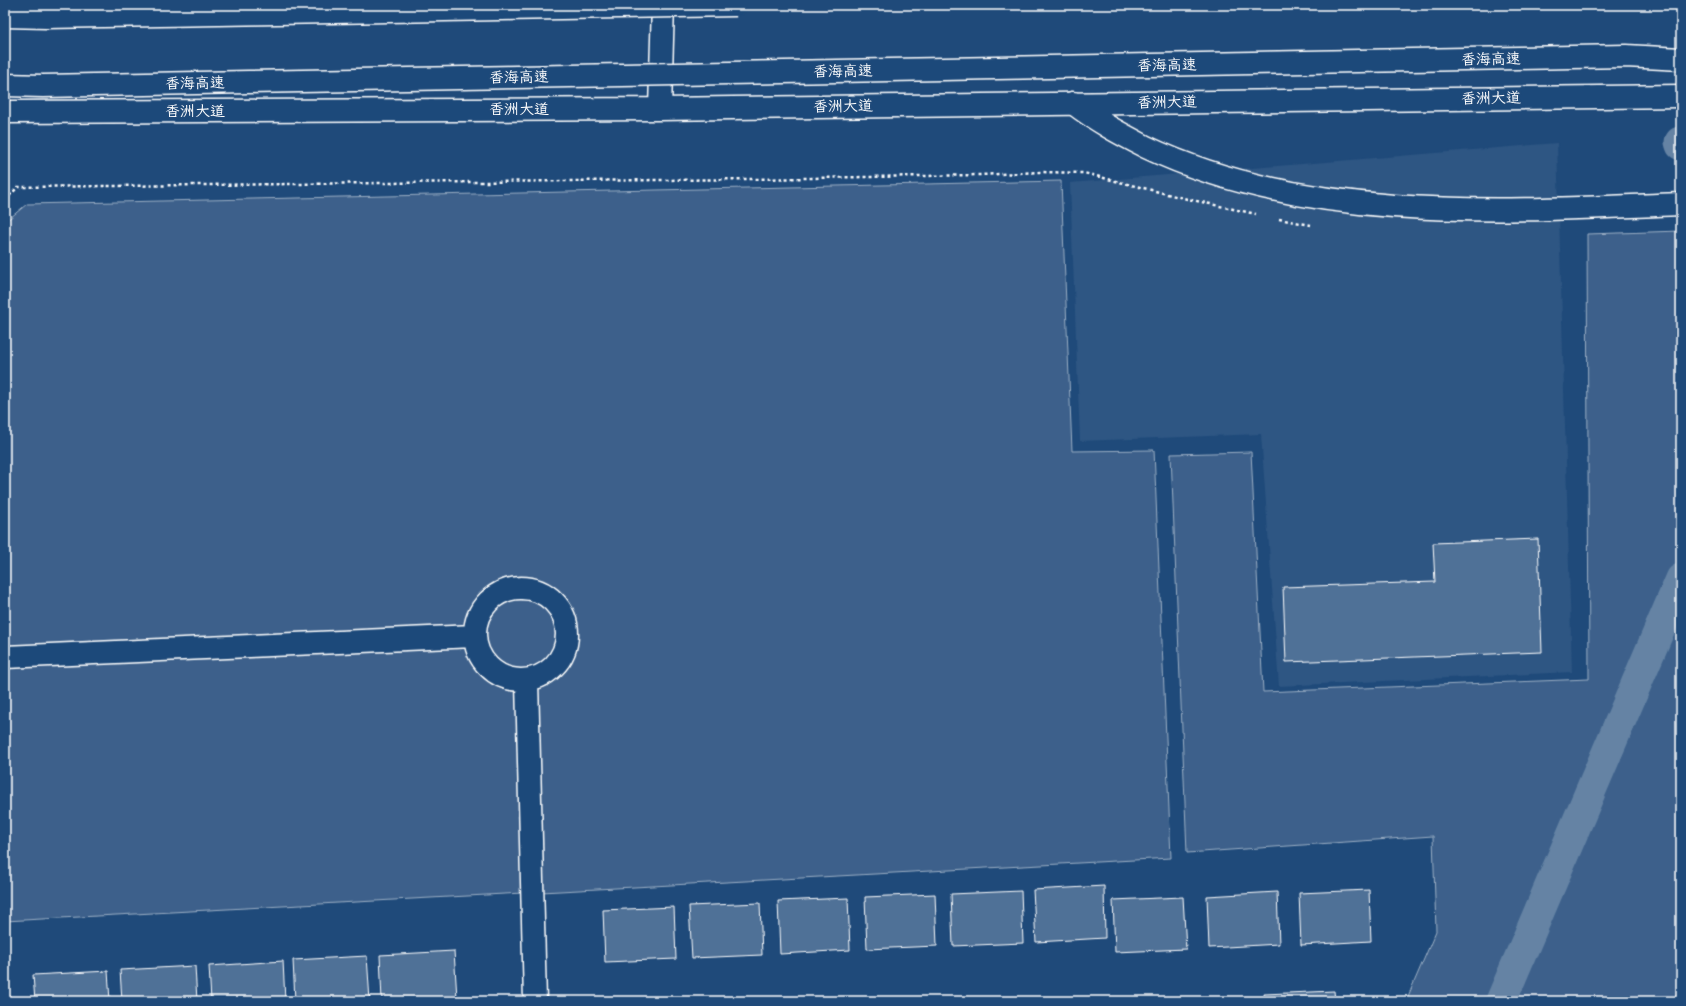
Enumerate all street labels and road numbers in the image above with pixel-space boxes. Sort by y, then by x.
street label: 香海高速 [1461,45,1521,73]
street label: 香海高速 [1137,51,1197,79]
street label: 香海高速 [813,57,873,85]
street label: 香海高速 [489,63,549,91]
street label: 香海高速 [165,69,225,97]
street label: 香洲大道 [1461,84,1521,112]
street label: 香洲大道 [1137,88,1197,116]
street label: 香洲大道 [813,92,873,120]
street label: 香洲大道 [489,96,549,122]
street label: 香洲大道 [165,98,225,124]

